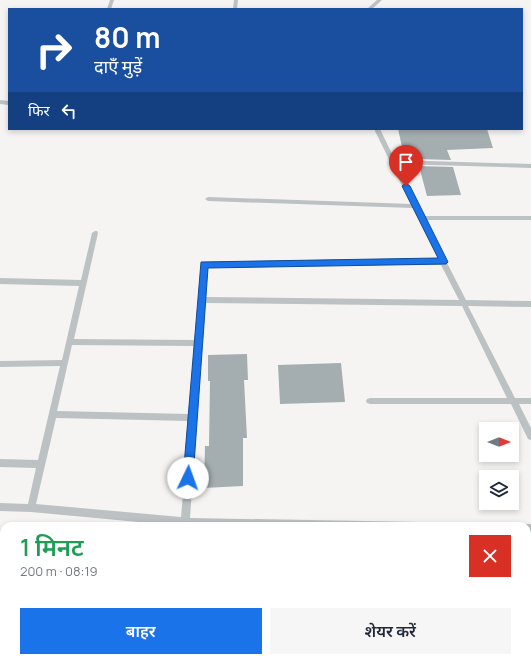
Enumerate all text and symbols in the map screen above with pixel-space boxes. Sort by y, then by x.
text: 80 m [94,18,160,56]
icon: right [28,24,80,76]
text: दाएँ मुड़ें [94,54,142,78]
text: फिर [28,100,50,121]
icon: left [58,100,80,122]
pin [389,145,423,186]
icon: arrive [395,151,417,173]
north arrow [479,422,519,462]
map controls [479,422,519,510]
position arrow [167,457,209,499]
button: layers [479,470,519,510]
text: 1 मिनट [20,530,84,563]
button: close [469,535,511,577]
text: 200 m · 08:19 [20,562,98,580]
button: बाहर [20,608,262,654]
button: शेयर करें [270,608,511,654]

